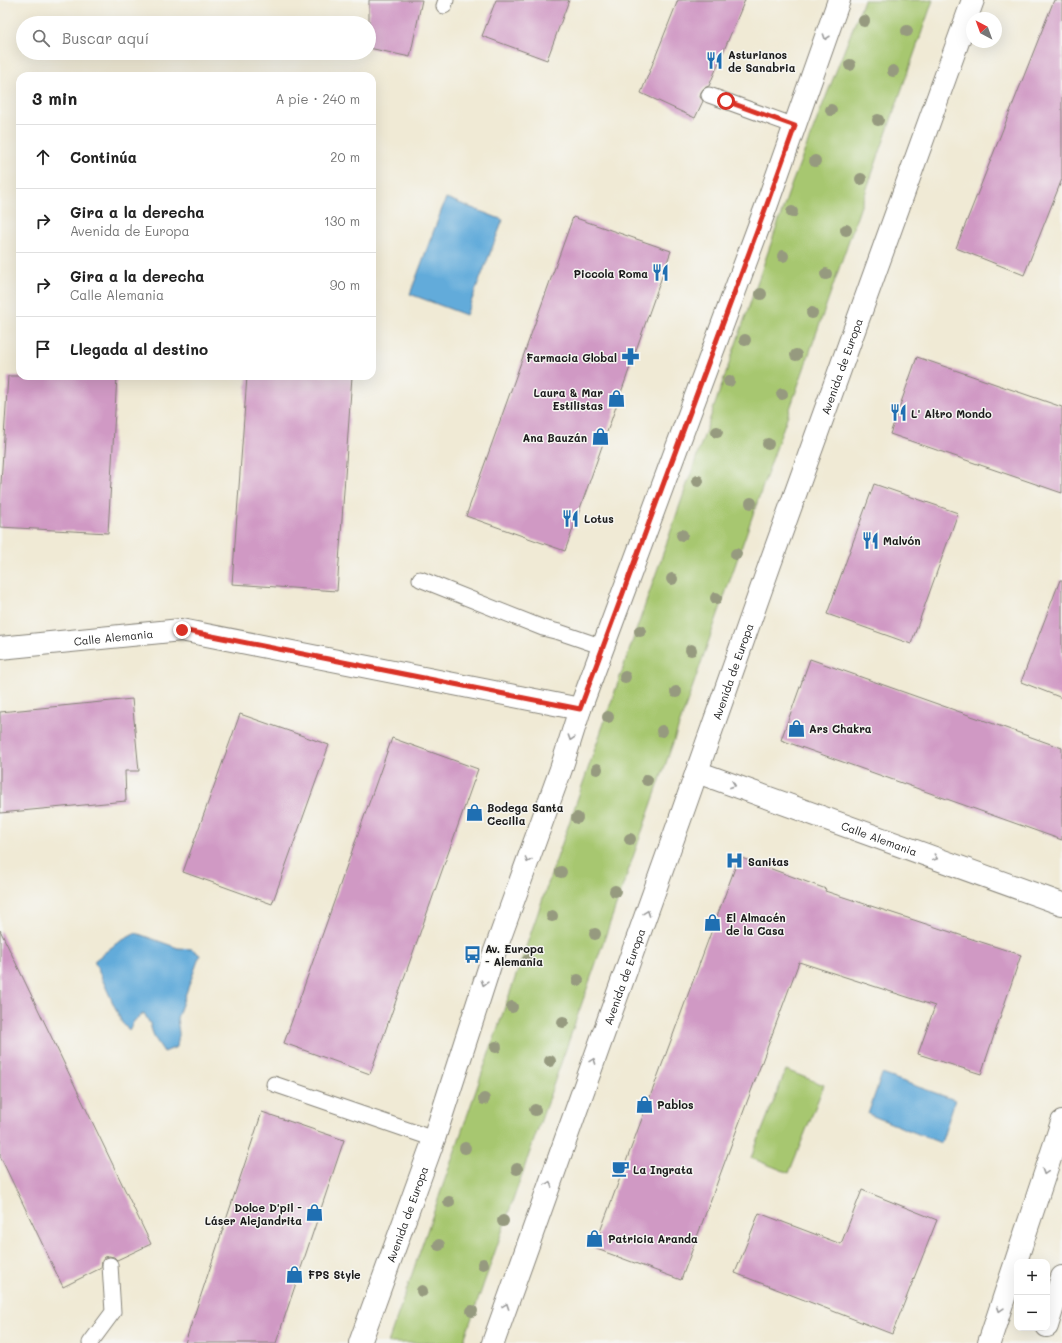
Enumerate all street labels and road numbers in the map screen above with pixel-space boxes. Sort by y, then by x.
street label: Avenida de Europa [817,316,865,416]
street label: Avenida de Europa [708,621,756,722]
street label: Calle Alemania [73,625,154,648]
street label: Calle Alemania [839,817,920,859]
street label: Avenida de Europa [600,926,648,1027]
street label: Avenida de Europa [382,1164,431,1264]

